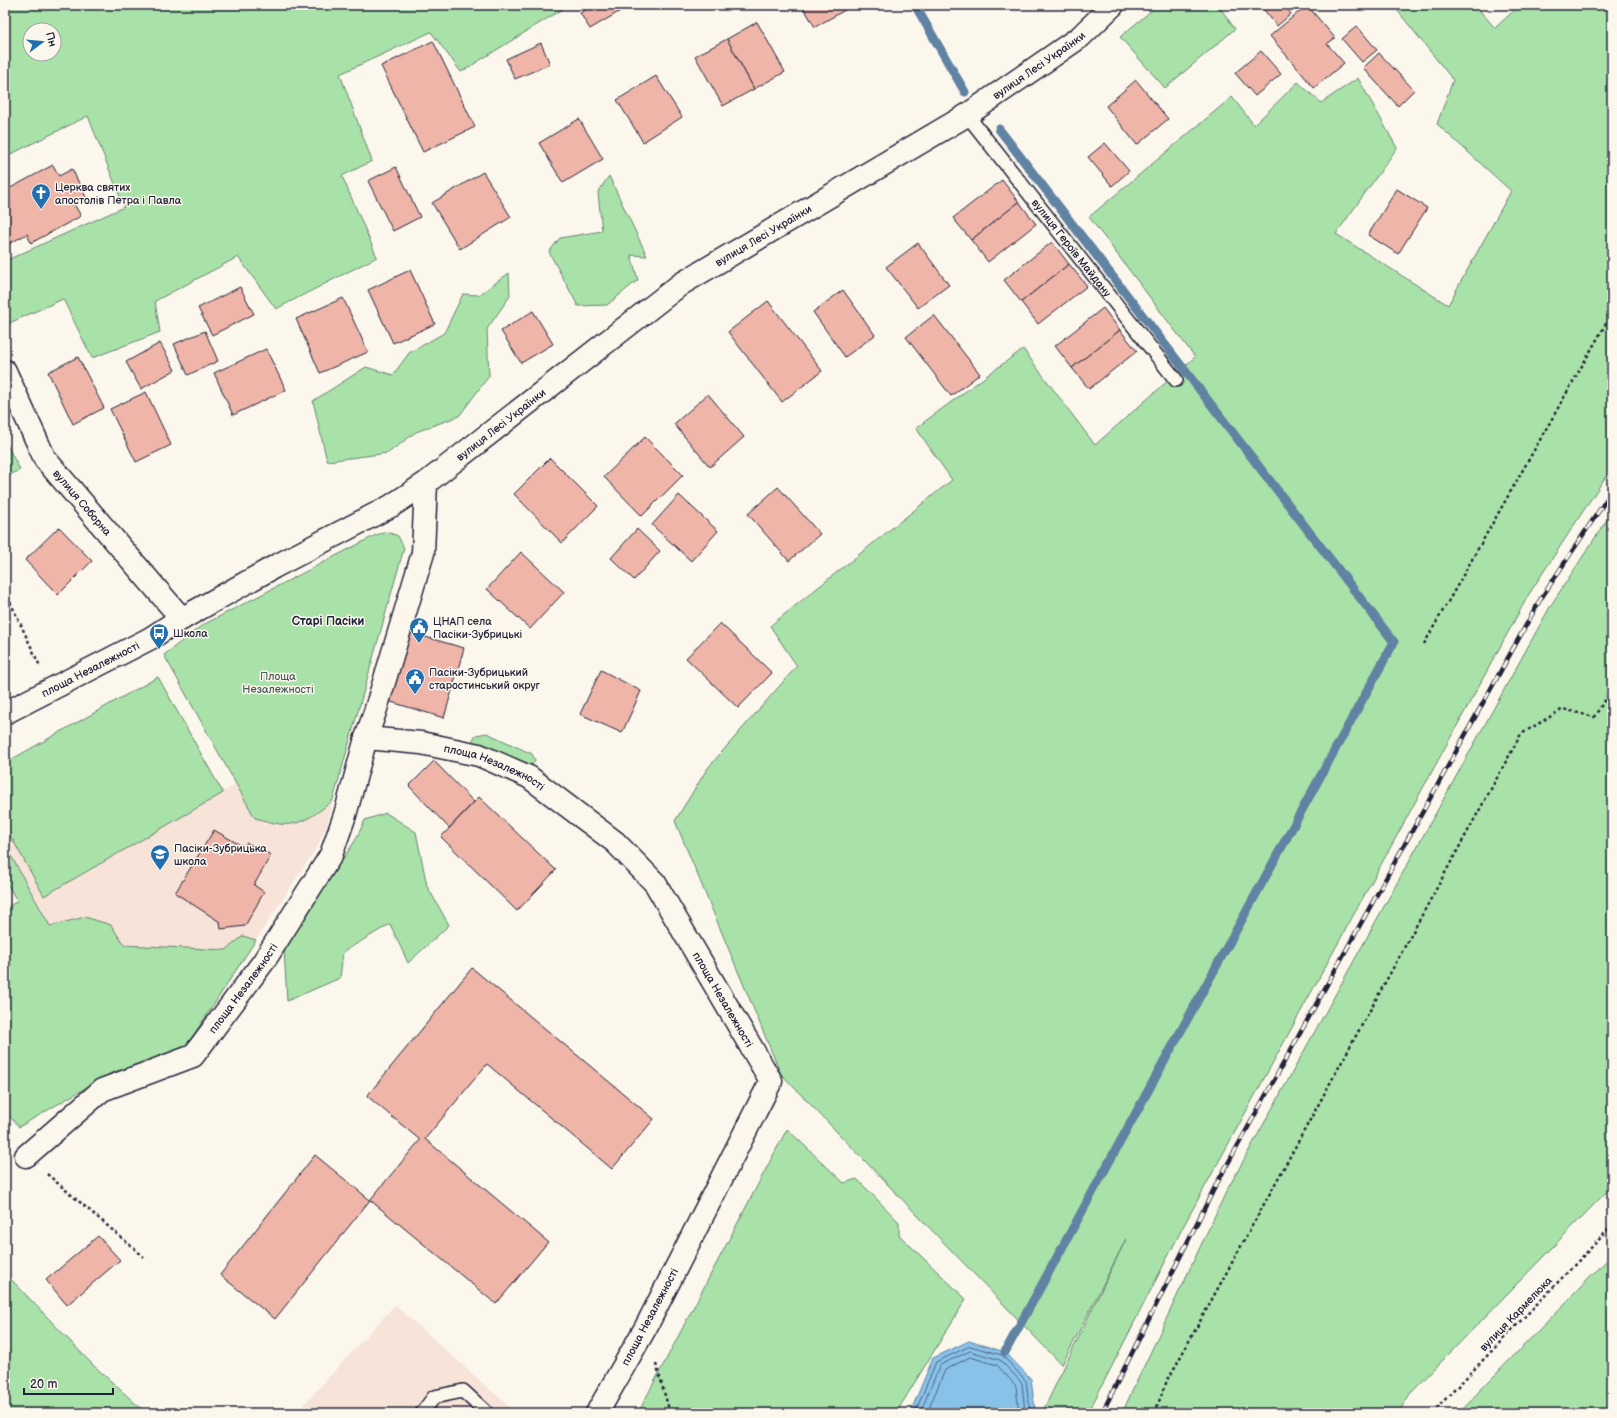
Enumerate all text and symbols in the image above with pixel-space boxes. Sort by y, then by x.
north arrow [22,22,62,62]
street label: вулиця Лесі Українки [990,29,1088,102]
text: Пн [43,31,59,48]
place label: Церква святих апостолів Петра і Павла [55,181,182,207]
church icon: Церква святих апостолів Петра і Павла [30,182,52,210]
street label: вулиця Героїв Майдану [1029,196,1114,299]
street label: вулиця Лесі Українки [713,202,814,269]
street label: вулиця Лесі Українки [454,386,548,463]
street label: вулиця Соборна [50,467,114,539]
district label: Старі Пасіки [292,614,365,629]
place label: ЦНАП села Пасіки-Зубрицькі [433,615,522,641]
public building icon: ЦНАП села Пасіки-Зубрицькі [408,616,430,644]
bus stop icon: Школа [148,622,170,650]
place label: Школа [173,627,208,640]
street label: площа Незалежності [39,639,142,700]
place label: Пасіки-Зубрицький старостинський округ [429,666,541,692]
public building icon: Пасіки-Зубрицький старостинський округ [404,667,426,695]
park label: Площа Незалежності [242,670,314,696]
street label: площа Незалежності [443,741,547,793]
place label: Пасіки-Зубрицька школа [174,842,267,868]
school or university icon: Пасіки-Зубрицька школа [149,843,171,871]
street label: площа Незалежності [206,941,280,1036]
street label: площа Незалежності [690,949,756,1049]
street label: площа Незалежності [619,1266,681,1368]
street label: вулиця Кармелюка [1477,1274,1555,1354]
scale bar [24,1370,113,1396]
text: 20 m [30,1377,57,1392]

